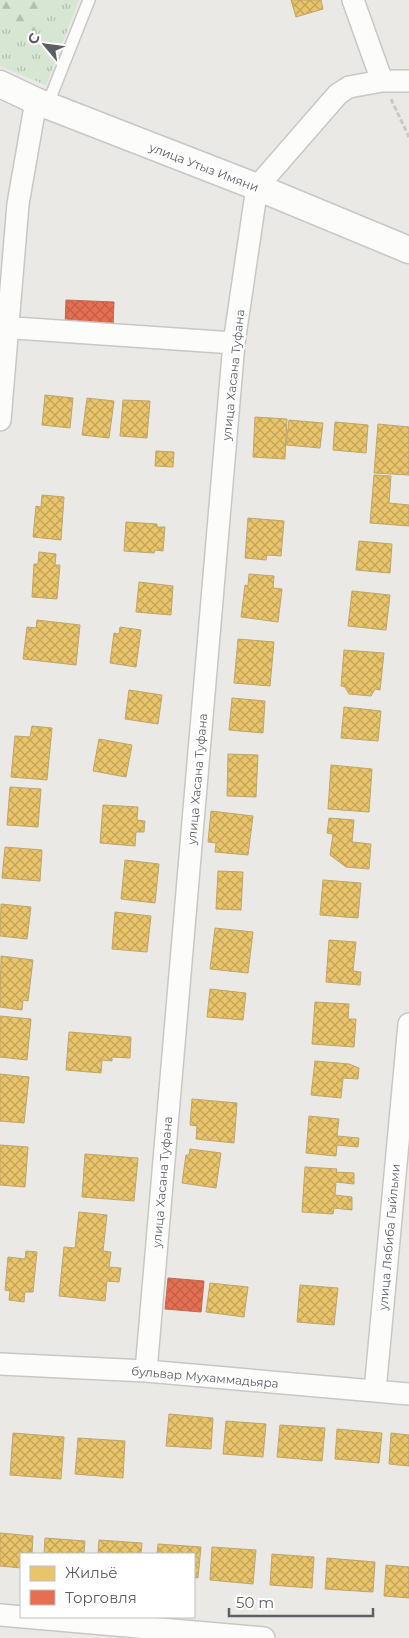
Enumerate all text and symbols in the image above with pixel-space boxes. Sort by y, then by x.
north arrow [20,20,70,70]
text: С [23,30,44,48]
street label: улица Утыз Имяни [146,139,261,195]
street label: улица Хасана Туфана [219,309,247,442]
street label: улица Хасана Туфана [184,713,210,846]
street label: улица Хасана Туфана [149,1116,175,1249]
street label: улица Лябиба Гыйльми [375,1163,403,1312]
street label: бульвар Мухаммадьяра [131,1363,279,1391]
legend [20,1553,195,1618]
text: Жильё [65,1563,118,1582]
scale bar [229,1586,373,1618]
text: Торговля [65,1588,137,1607]
text: 50 m [236,1593,274,1612]

